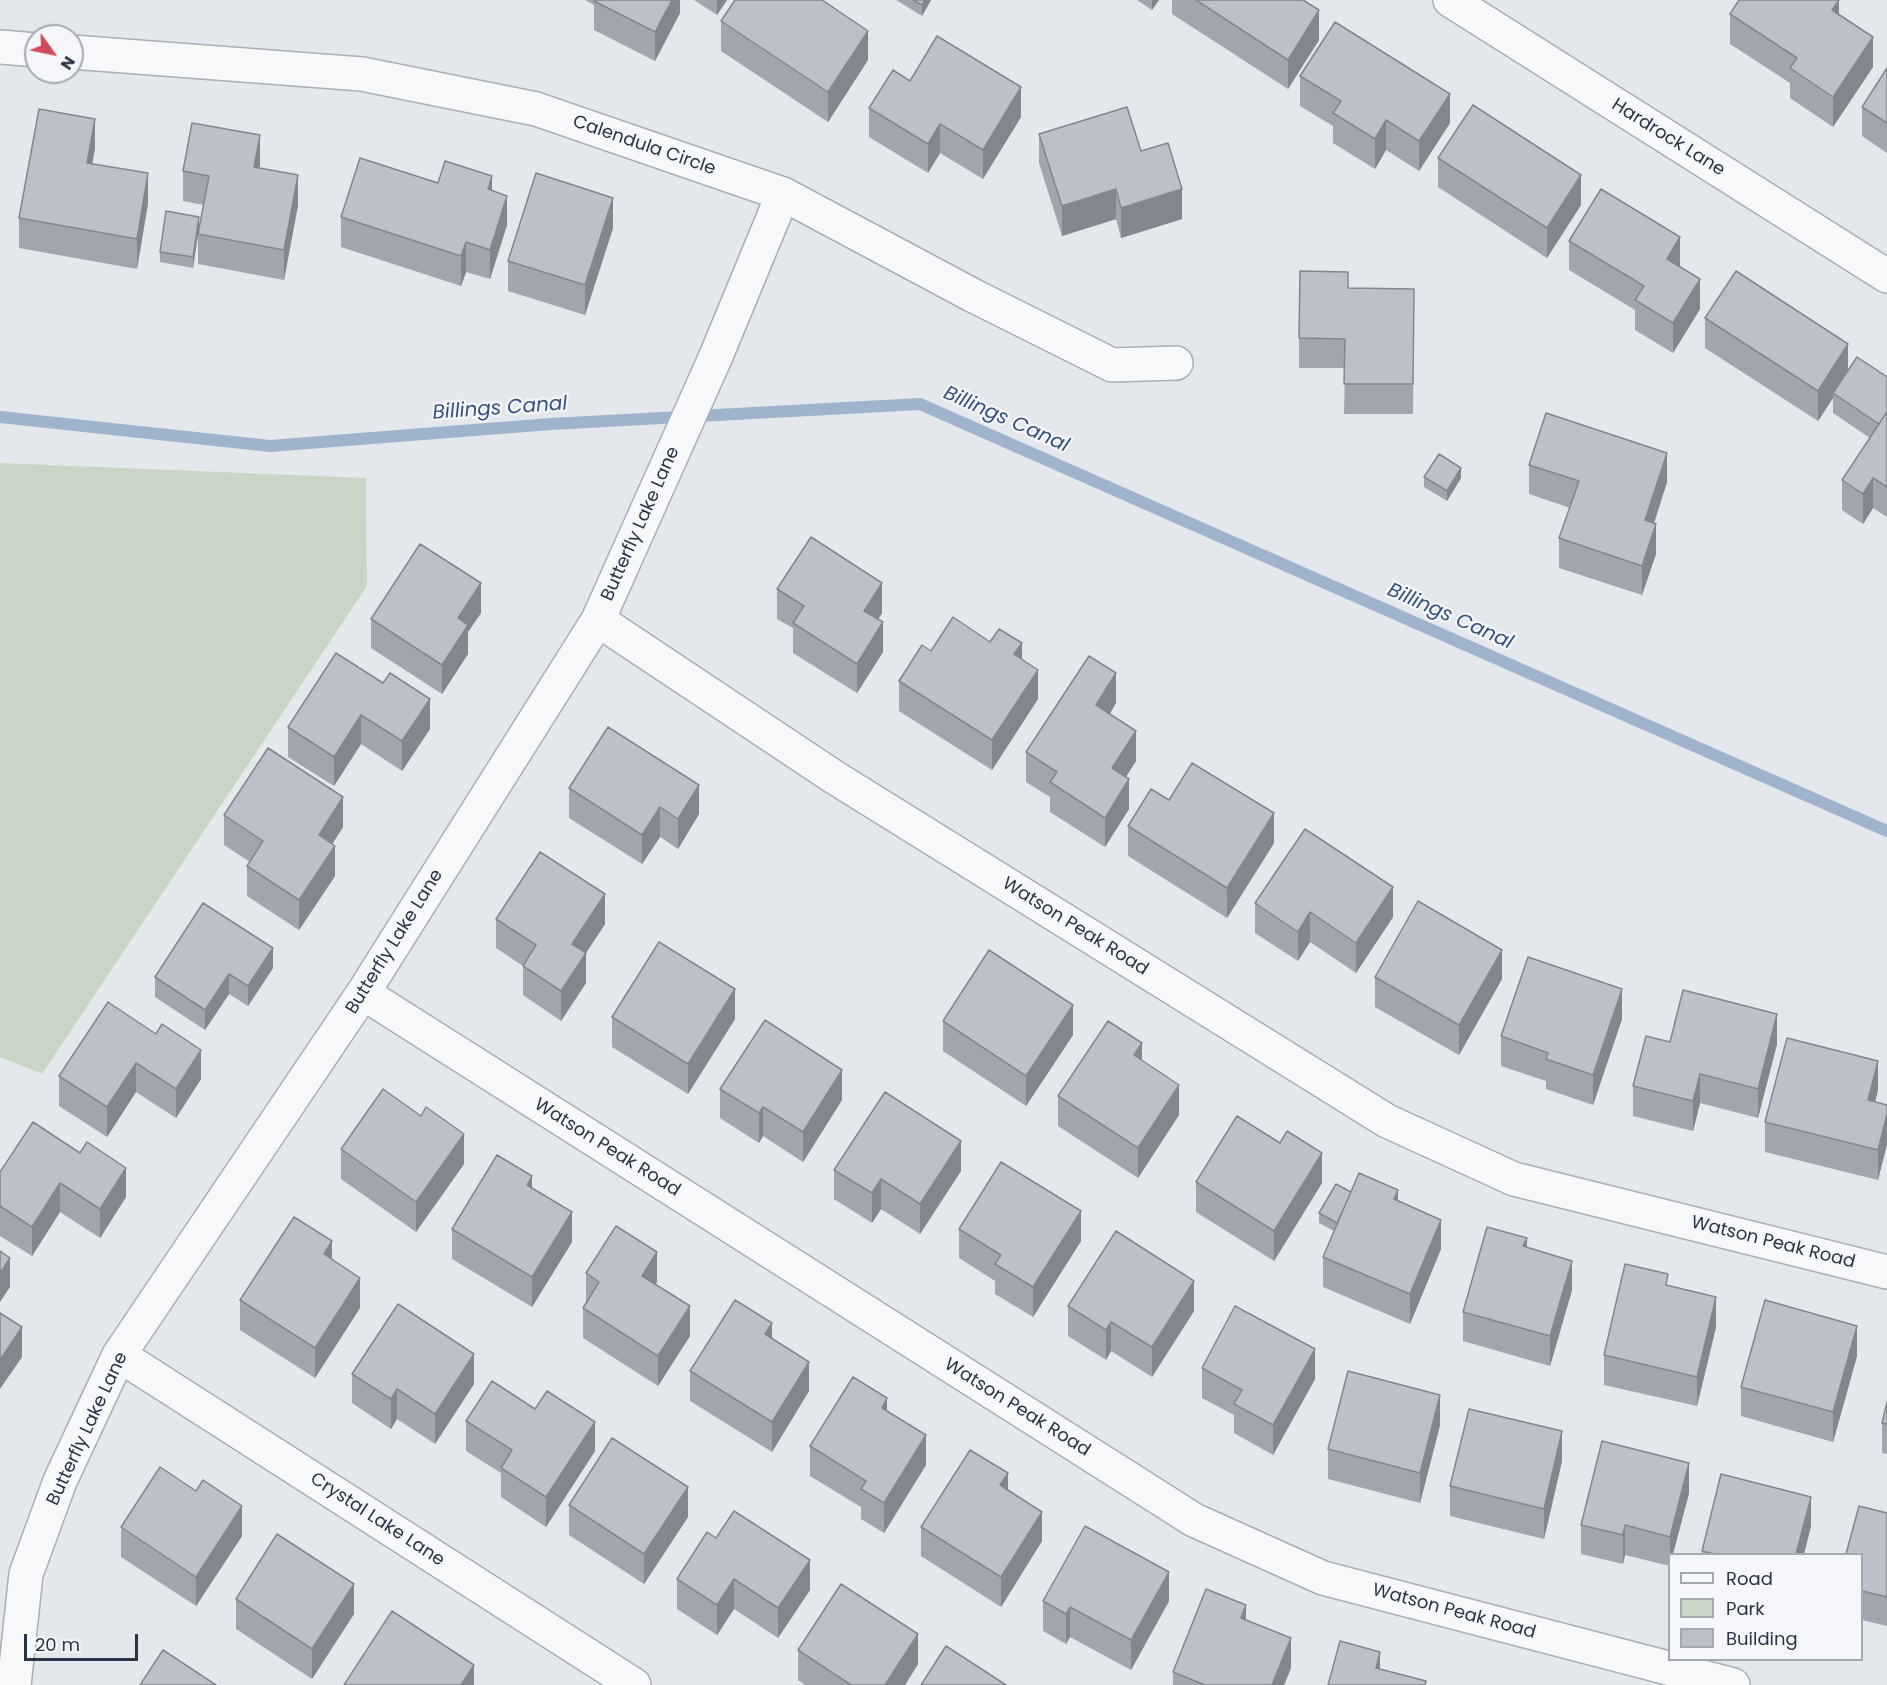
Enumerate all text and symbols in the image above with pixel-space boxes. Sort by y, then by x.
north arrow [24,24,84,84]
text: N [55,52,81,74]
street label: Hardrock Lane [1607,95,1729,181]
street label: Calendula Circle [570,111,718,181]
water label: Billings Canal [940,382,1072,458]
water label: Billings Canal [432,392,568,426]
street label: Butterfly Lake Lane [597,443,685,605]
water label: Billings Canal [1384,579,1516,655]
street label: Butterfly Lake Lane [342,866,448,1018]
street label: Watson Peak Road [998,873,1152,981]
street label: Watson Peak Road [530,1094,684,1202]
street label: Watson Peak Road [1689,1212,1857,1274]
street label: Butterfly Lake Lane [43,1349,133,1509]
street label: Watson Peak Road [940,1354,1094,1462]
street label: Crystal Lake Lane [306,1468,448,1572]
legend [1668,1553,1863,1661]
text: Road [1726,1566,1773,1591]
street label: Watson Peak Road [1370,1580,1538,1644]
text: Park [1726,1596,1765,1621]
scale bar [27,1622,141,1660]
text: Building [1726,1626,1798,1651]
text: 20 m [35,1632,80,1657]

